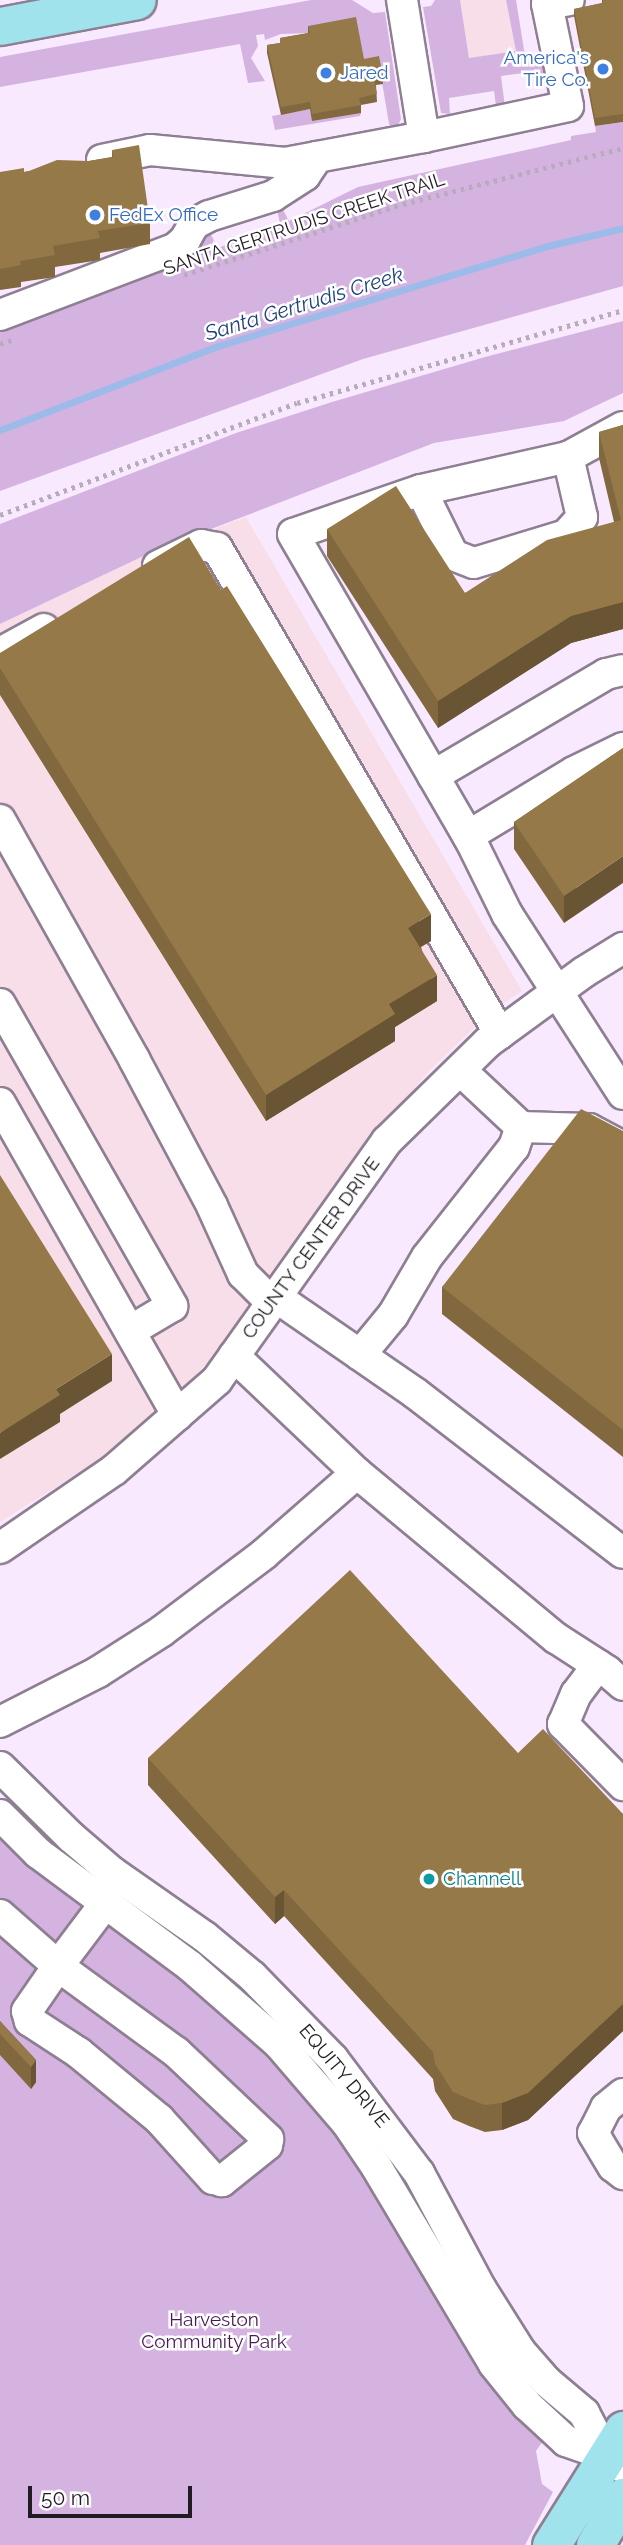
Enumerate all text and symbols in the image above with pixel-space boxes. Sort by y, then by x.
place label: America's Tire Co. [503,47,589,91]
marker: America's Tire Co. [595,61,611,77]
place label: Jared [340,62,389,84]
marker: Jared [318,65,334,81]
street label: SANTA GERTRUDIS CREEK TRAIL [160,168,448,280]
place label: FedEx Office [109,204,218,226]
marker: FedEx Office [87,207,103,223]
water label: Santa Gertrudis Creek [202,262,406,346]
street label: COUNTY CENTER DRIVE [237,1152,385,1344]
place label: Channell [443,1868,521,1890]
marker: Channell [421,1871,437,1887]
street label: EQUITY DRIVE [294,2019,394,2133]
park label: Harveston Community Park [141,2309,287,2353]
scale bar [32,2472,196,2516]
text: 50 m [41,2485,90,2510]

